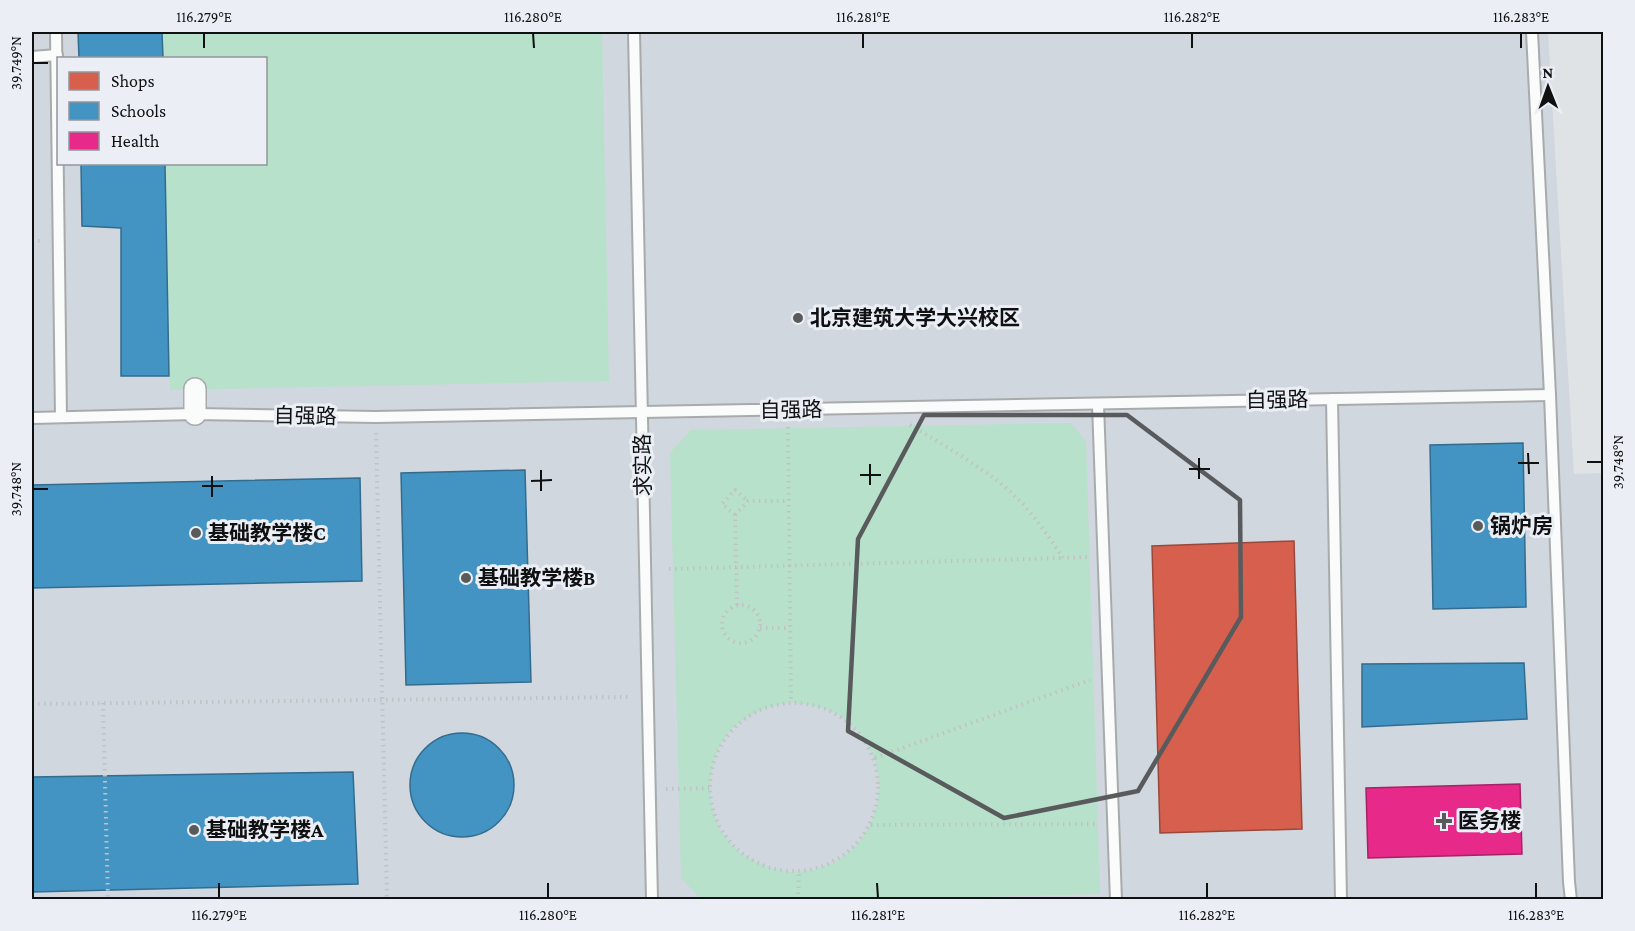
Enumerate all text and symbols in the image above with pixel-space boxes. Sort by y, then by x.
text: 116.279°E [176,9,232,25]
text: 116.280°E [504,9,562,25]
text: 116.281°E [836,9,890,25]
text: 116.282°E [1164,9,1220,25]
text: 116.283°E [1493,9,1549,25]
text: 39.749°N [8,36,24,90]
legend [57,57,267,165]
north arrow [1518,57,1578,117]
text: N [1542,64,1553,81]
text: Shops [111,71,155,91]
text: Schools [111,101,166,121]
text: Health [111,131,160,151]
place label: 北京建筑大学大兴校区 [810,306,1020,330]
marker: 北京建筑大学大兴校区 [791,311,805,325]
street label: 自强路 [1245,387,1309,413]
street label: 自强路 [759,397,823,423]
street label: 自强路 [273,403,337,429]
street label: 求实路 [630,433,656,497]
text: 39.748°N [1610,435,1626,489]
text: 39.748°N [8,462,24,516]
place label: 锅炉房 [1490,514,1553,538]
marker: 锅炉房 [1471,519,1485,533]
place label: 基础教学楼C [208,521,326,545]
marker: 基础教学楼C [189,526,203,540]
place label: 基础教学楼B [478,566,595,590]
marker: 基础教学楼B [459,571,473,585]
place label: 医务楼 [1458,809,1521,833]
marker: 医务楼 [1435,812,1453,830]
place label: 基础教学楼A [206,818,324,842]
marker: 基础教学楼A [187,823,201,837]
text: 116.279°E [191,907,247,923]
text: 116.280°E [519,907,577,923]
text: 116.281°E [851,907,905,923]
text: 116.282°E [1179,907,1235,923]
text: 116.283°E [1508,907,1564,923]

